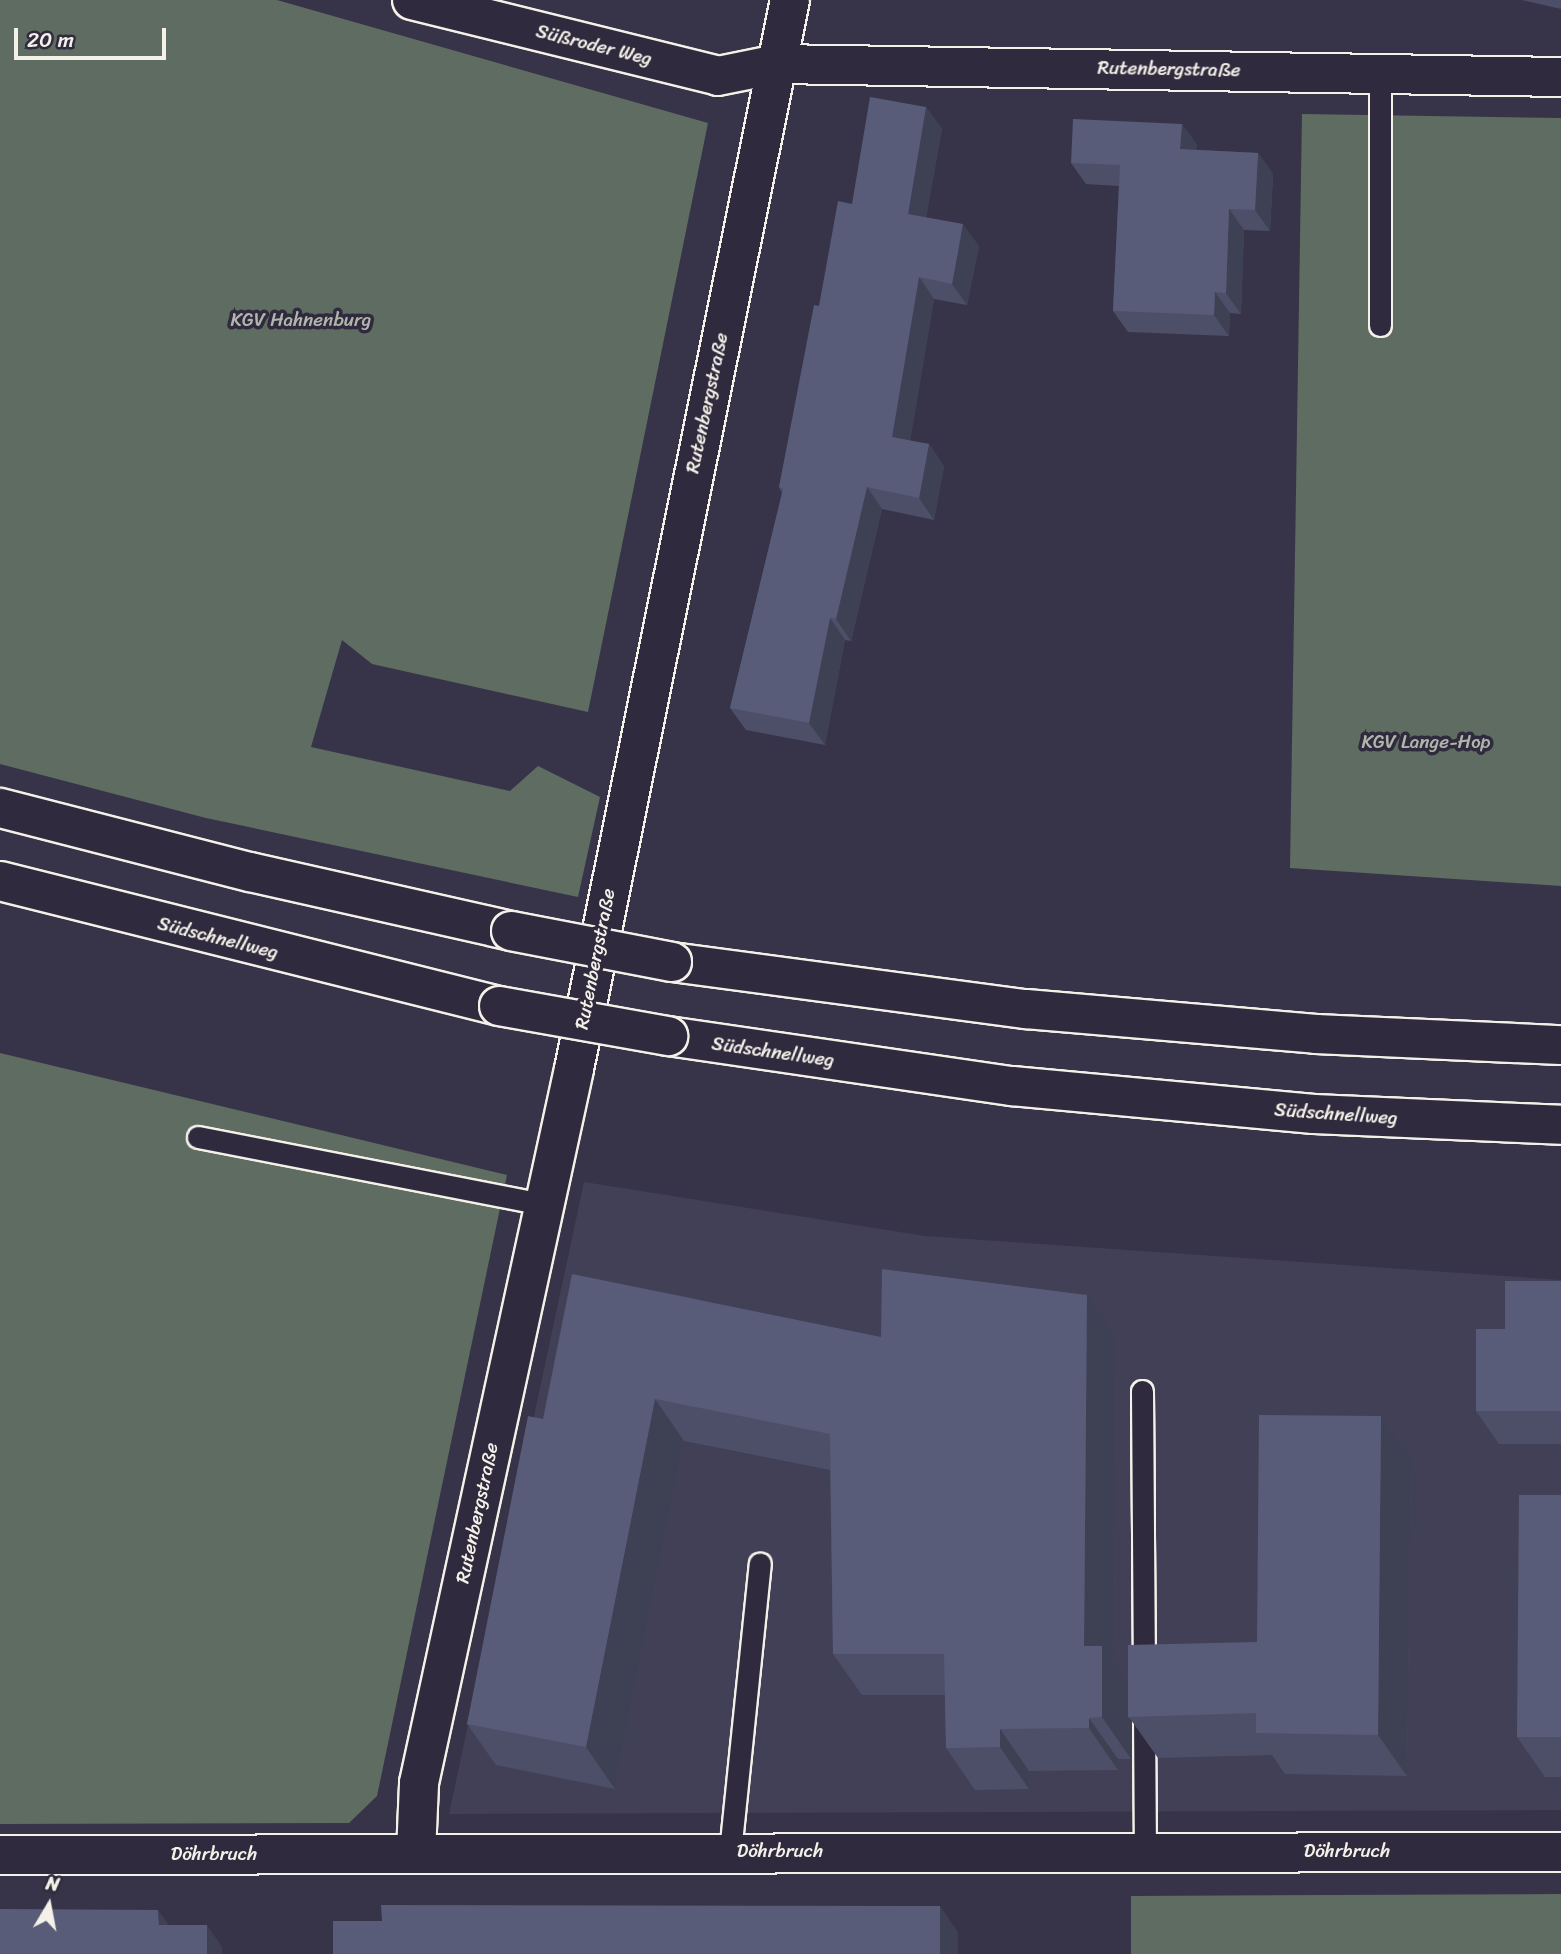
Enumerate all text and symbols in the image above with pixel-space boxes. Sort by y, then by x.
scale bar [18,14,170,58]
street label: Süßroder Weg [533,20,655,70]
text: 20 m [27,21,74,59]
street label: Rutenbergstraße [1097,56,1241,82]
park label: KGV Hahnenburg [231,309,371,331]
street label: Rutenbergstraße [681,331,733,475]
park label: KGV Lange-Hop [1361,731,1491,753]
street label: Rutenbergstraße [570,887,620,1031]
street label: Südschnellweg [155,912,281,964]
street label: Südschnellweg [710,1032,836,1072]
street label: Südschnellweg [1274,1098,1398,1130]
street label: Rutenbergstraße [451,1441,503,1585]
street label: Döhrbruch [737,1840,823,1862]
street label: Döhrbruch [1304,1840,1390,1862]
street label: Döhrbruch [171,1843,257,1865]
text: N [43,1866,62,1901]
north arrow [14,1870,84,1940]

